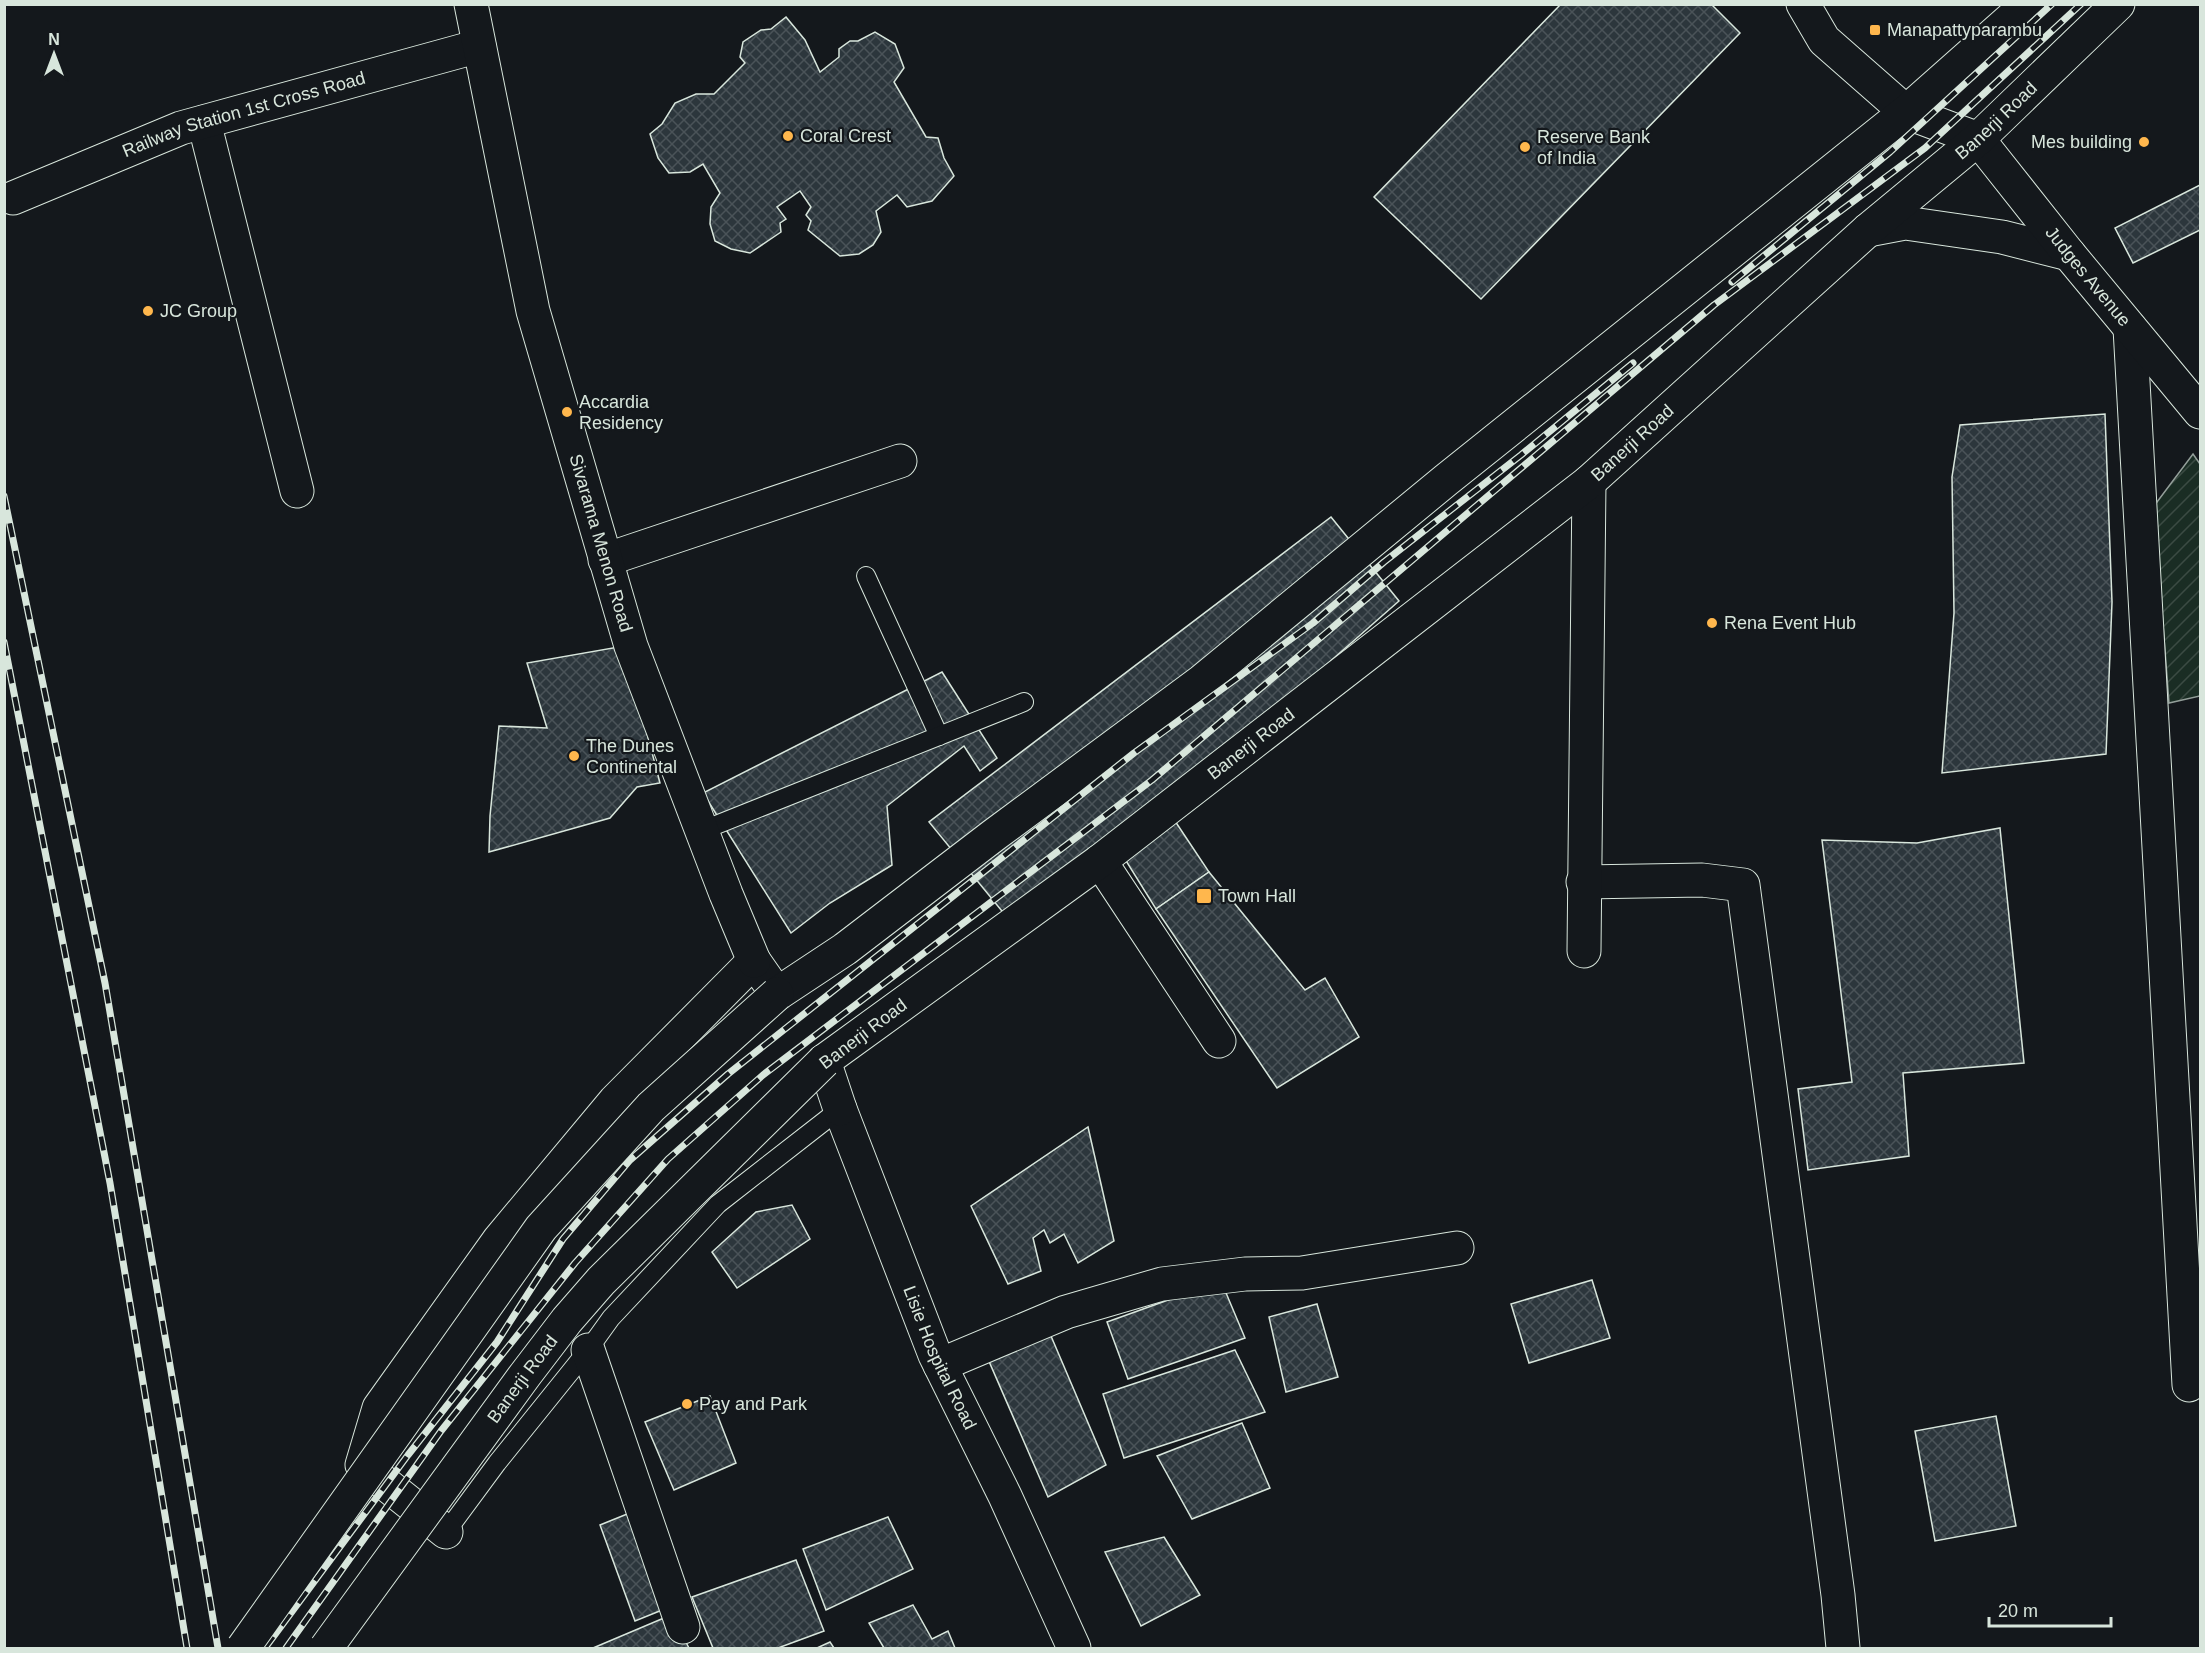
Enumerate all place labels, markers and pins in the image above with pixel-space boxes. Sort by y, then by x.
place label: Manapattyparambu [1887,20,2042,40]
marker: Manapattyparambu [1868,23,1882,37]
place label: Coral Crest [800,126,891,146]
place label: Reserve Bank of India [1537,127,1651,168]
marker: Coral Crest [781,129,795,143]
place label: Mes building [2031,132,2132,152]
marker: Mes building [2137,135,2151,149]
marker: Reserve Bank of India [1518,140,1532,154]
place label: JC Group [160,301,237,321]
marker: JC Group [141,304,155,318]
place label: Accardia Residency [579,392,663,433]
marker: Accardia Residency [560,405,574,419]
place label: Rena Event Hub [1724,613,1856,633]
marker: Rena Event Hub [1705,616,1719,630]
place label: The Dunes Continental [586,736,677,777]
marker: The Dunes Continental [567,749,581,763]
place label: Town Hall [1218,886,1296,906]
marker: Town Hall [1195,887,1213,905]
place label: Pay and Park [699,1394,808,1414]
marker: Pay and Park [680,1397,694,1411]

